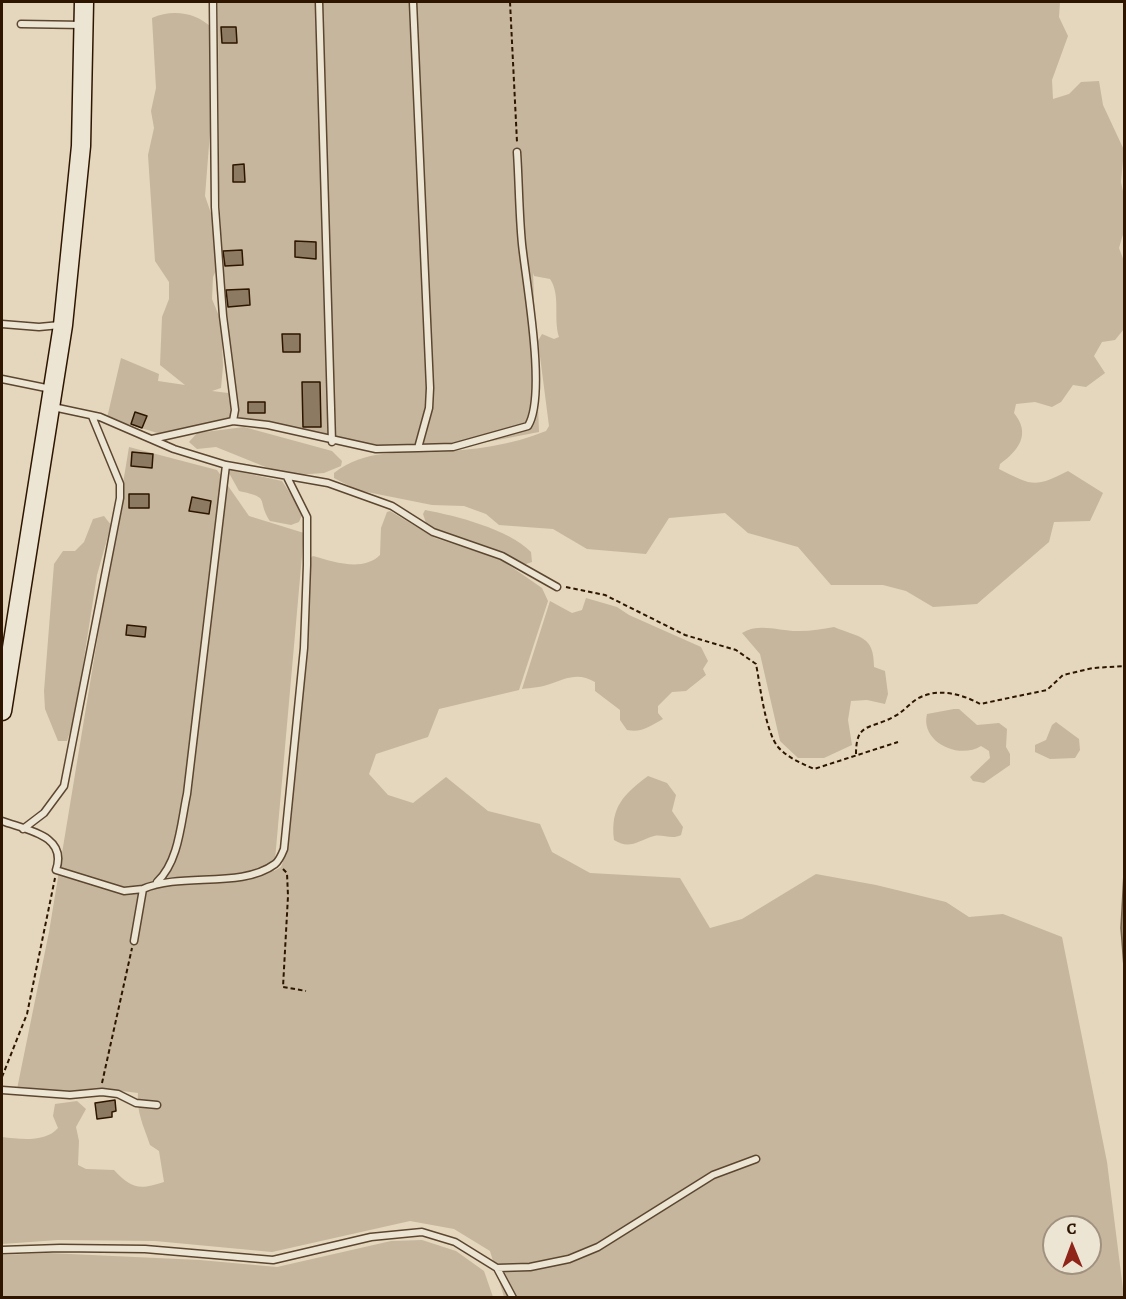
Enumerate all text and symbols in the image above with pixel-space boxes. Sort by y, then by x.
north arrow [1042,1215,1102,1275]
text: С [1067,1218,1077,1240]

